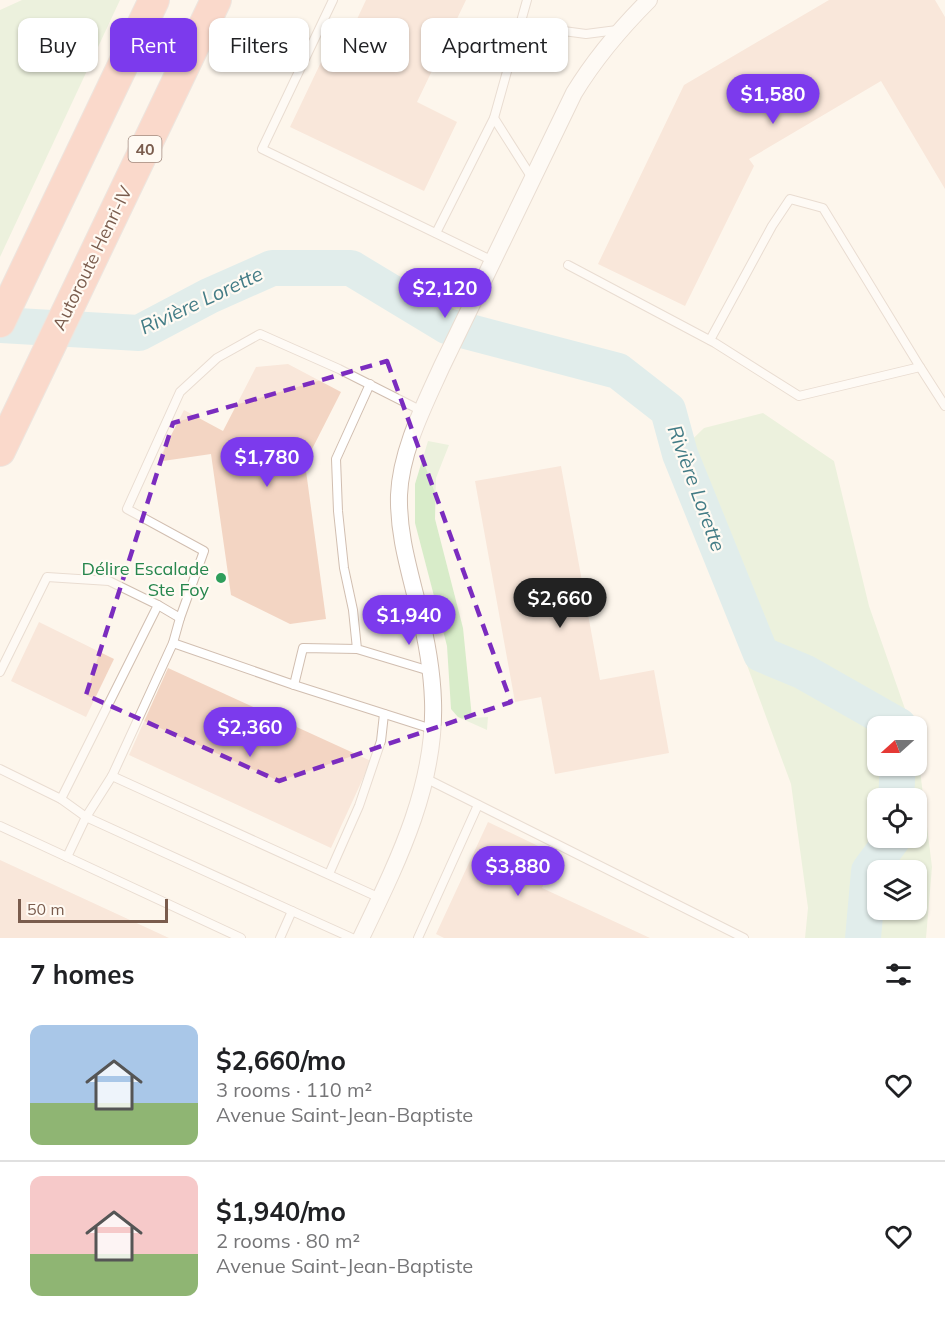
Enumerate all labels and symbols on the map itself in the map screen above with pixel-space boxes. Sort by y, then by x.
pin: $1,580 [724,74,822,125]
road number: 40 [128,136,162,162]
street label: Autoroute Henri-IV [47,182,137,334]
water label: Rivière Lorette [136,261,267,339]
pin: $2,120 [396,268,494,319]
water label: Rivière Lorette [663,421,732,555]
pin: $1,780 [218,437,316,488]
place label: Délire Escalade Ste Foy [82,557,209,601]
marker: Délire Escalade Ste Foy [214,571,228,585]
pin: $2,660 [511,578,609,629]
pin: $1,940 [360,595,458,646]
pin: $2,360 [201,707,299,758]
north arrow [867,716,927,776]
pin: $3,880 [469,846,567,897]
scale bar [18,896,168,924]

